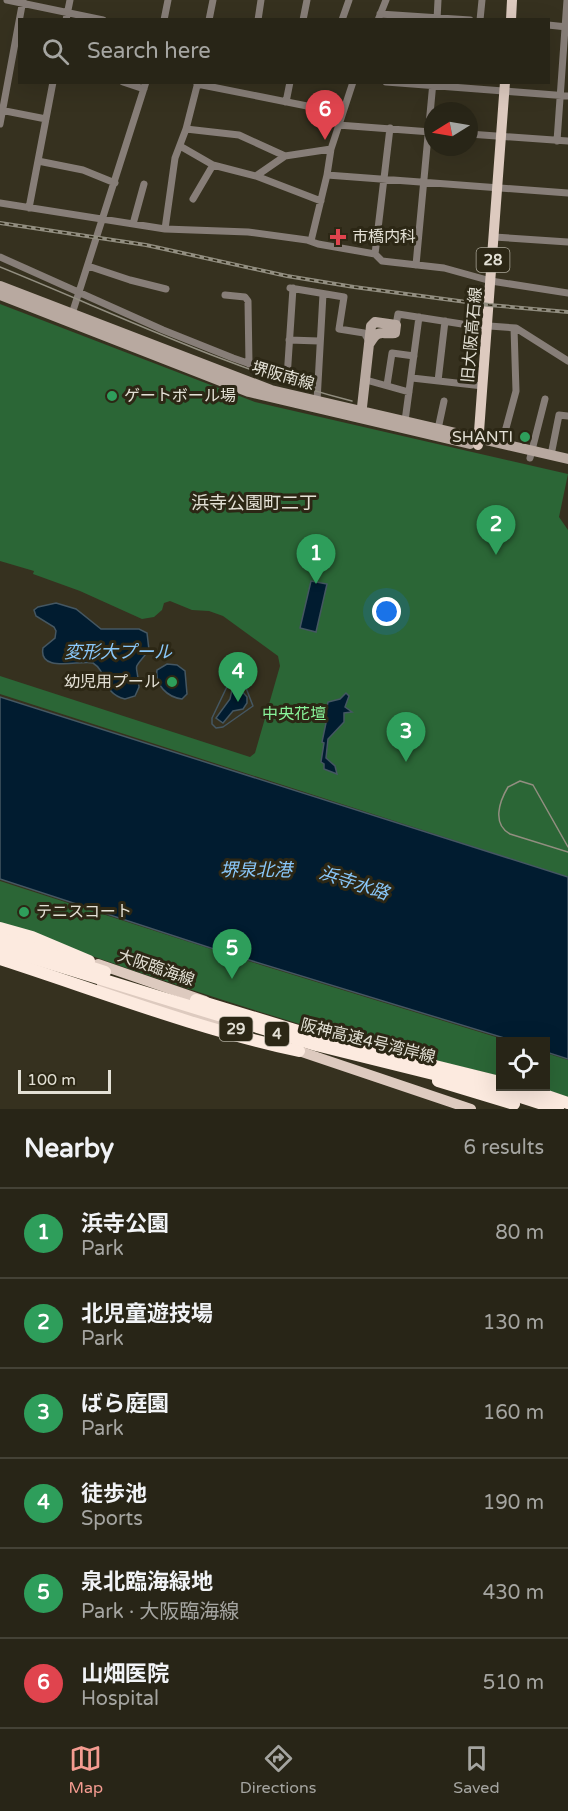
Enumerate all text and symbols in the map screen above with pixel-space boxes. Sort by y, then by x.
search box [18,18,550,84]
icon: search [39,35,72,68]
text: Search here [87,38,211,64]
pin: 6 [306,90,344,140]
north arrow [424,102,478,156]
place label: 市橋内科 [352,227,416,247]
marker: 市橋内科 [329,228,347,246]
road number: 28 [476,248,510,272]
street label: 旧大阪高石線 [458,286,486,384]
street label: 堺阪南線 [249,358,317,394]
place label: ゲートボール場 [124,386,236,406]
marker: ゲートボール場 [105,389,119,403]
place label: SHANTI [452,427,513,447]
marker: SHANTI [518,430,532,444]
district label: 浜寺公園町二丁 [191,492,317,514]
pin: 2 [476,506,516,555]
pin: 1 [296,534,336,584]
your location [372,597,401,626]
water label: 変形大プール [64,641,173,663]
pin: 4 [218,652,258,702]
place label: 幼児用プール [64,672,160,692]
marker: 幼児用プール [165,675,179,689]
park label: 中央花壇 [262,704,326,724]
pin: 3 [386,712,426,762]
water label: 堺泉北港 [220,859,295,881]
water label: 浜寺水路 [316,861,394,905]
place label: テニスコート [36,902,132,922]
marker: テニスコート [17,905,31,919]
pin: 5 [212,930,252,979]
street label: 大阪臨海線 [115,946,197,990]
street label: 阪神高速4号湾岸線 [299,1015,437,1067]
road number: 29 [220,1017,252,1041]
road number: 4 [265,1022,289,1046]
map controls [496,1037,550,1091]
button: locate [496,1037,550,1091]
scale bar [18,1067,111,1094]
text: 100 m [27,1070,76,1090]
text: Nearby [24,1133,114,1164]
text: 6 results [464,1136,544,1160]
text: 浜寺公園 [81,1211,169,1237]
text: 1 [37,1221,50,1245]
text: 80 m [495,1221,544,1245]
text: Park [81,1237,124,1261]
text: 北児童遊技場 [81,1301,213,1327]
text: 2 [37,1311,50,1335]
text: 130 m [483,1311,544,1335]
text: Park [81,1327,124,1351]
text: ばら庭園 [81,1391,169,1417]
text: 3 [37,1401,50,1425]
text: 160 m [483,1401,544,1425]
text: Park [81,1417,124,1441]
text: 徒歩池 [81,1481,147,1507]
text: 4 [37,1491,50,1515]
text: 190 m [483,1491,544,1515]
text: Sports [81,1507,143,1531]
text: 泉北臨海緑地 [81,1569,213,1595]
text: 5 [37,1581,50,1605]
text: 430 m [483,1581,544,1605]
text: Park · 大阪臨海線 [81,1600,239,1624]
text: 山畑医院 [81,1661,169,1687]
text: 6 [37,1671,50,1695]
text: 510 m [483,1671,544,1695]
text: Hospital [81,1687,159,1711]
tab: Map [68,1742,103,1798]
tab: Directions [240,1742,316,1798]
tab: Saved [453,1742,500,1798]

